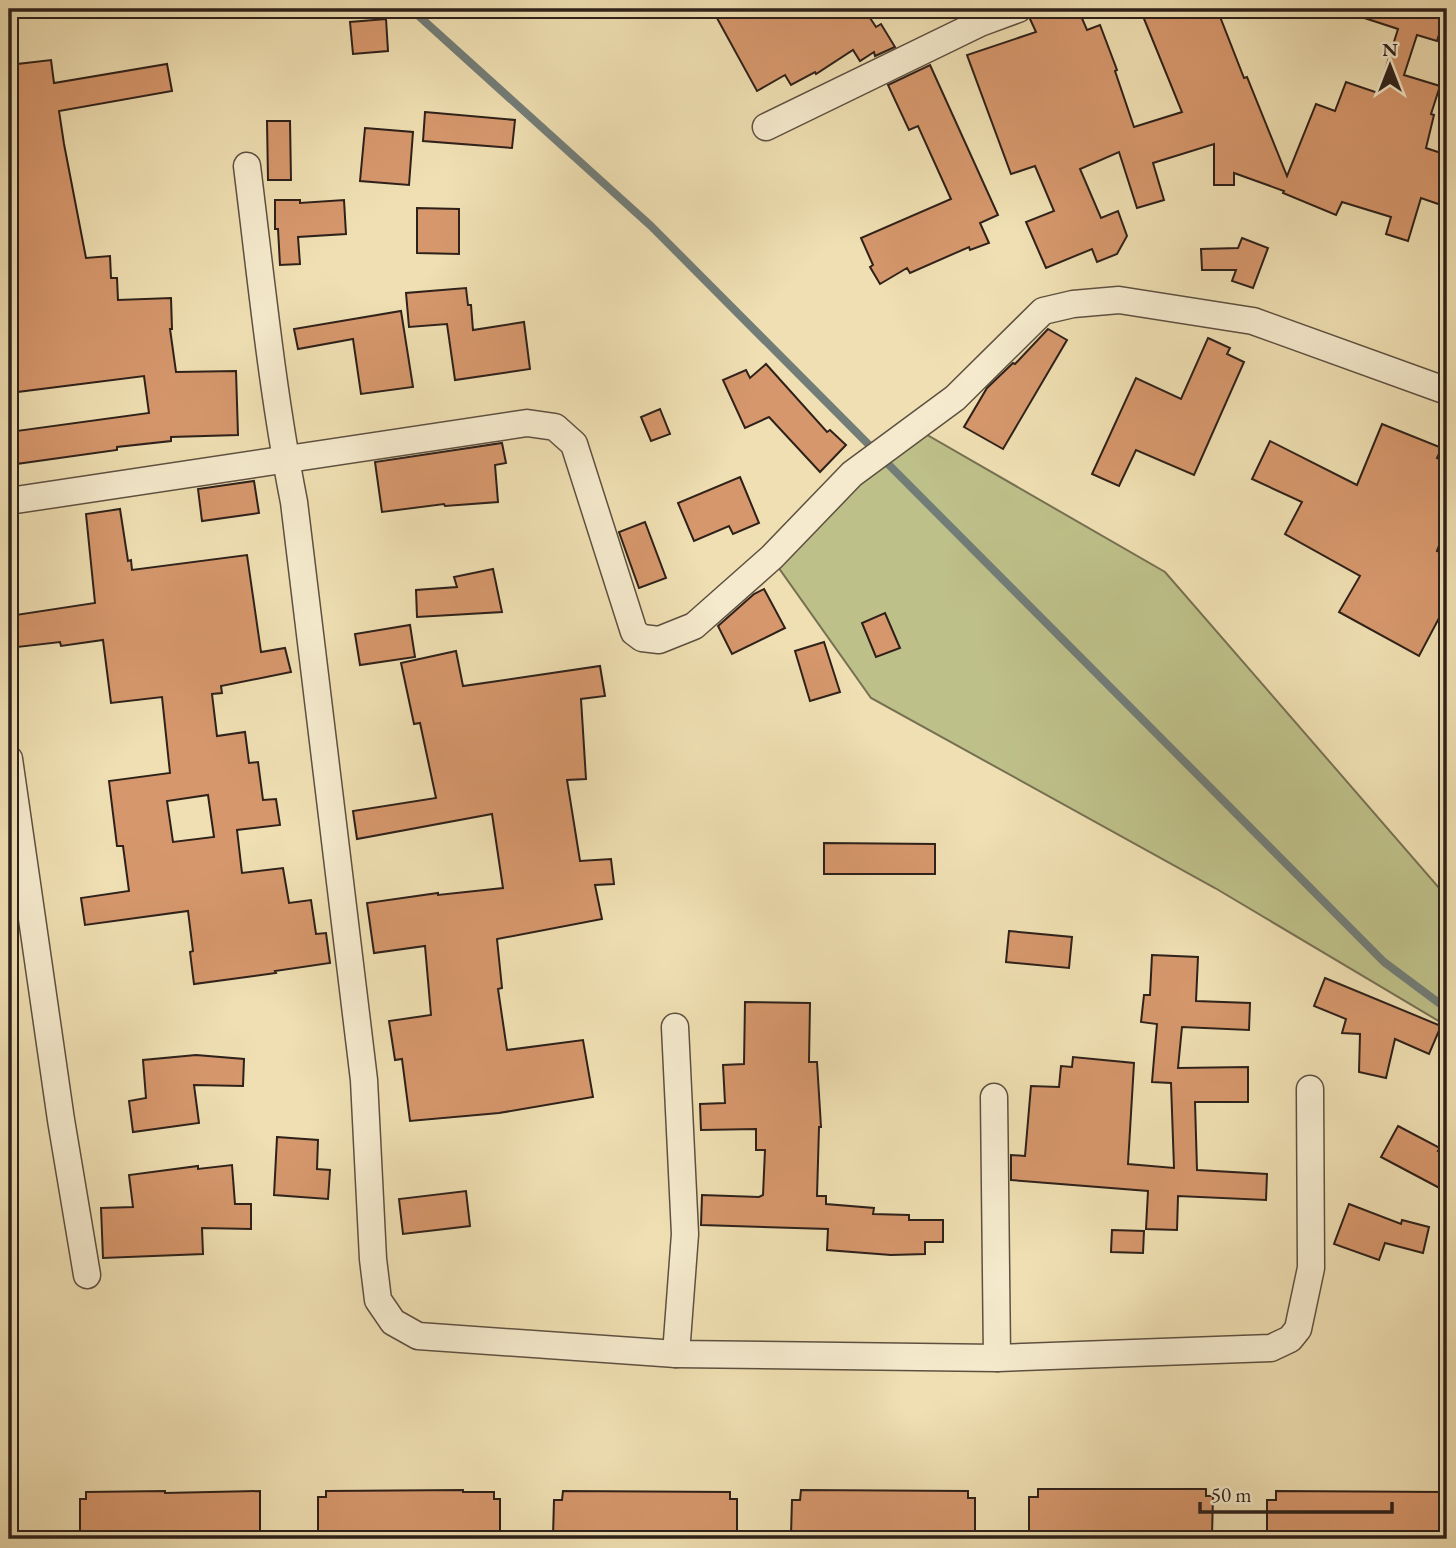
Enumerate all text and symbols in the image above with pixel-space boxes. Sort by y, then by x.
north arrow [1354,32,1424,102]
text: N [1382,37,1398,62]
scale bar [1200,1471,1393,1515]
text: 50 m [1211,1481,1252,1508]

